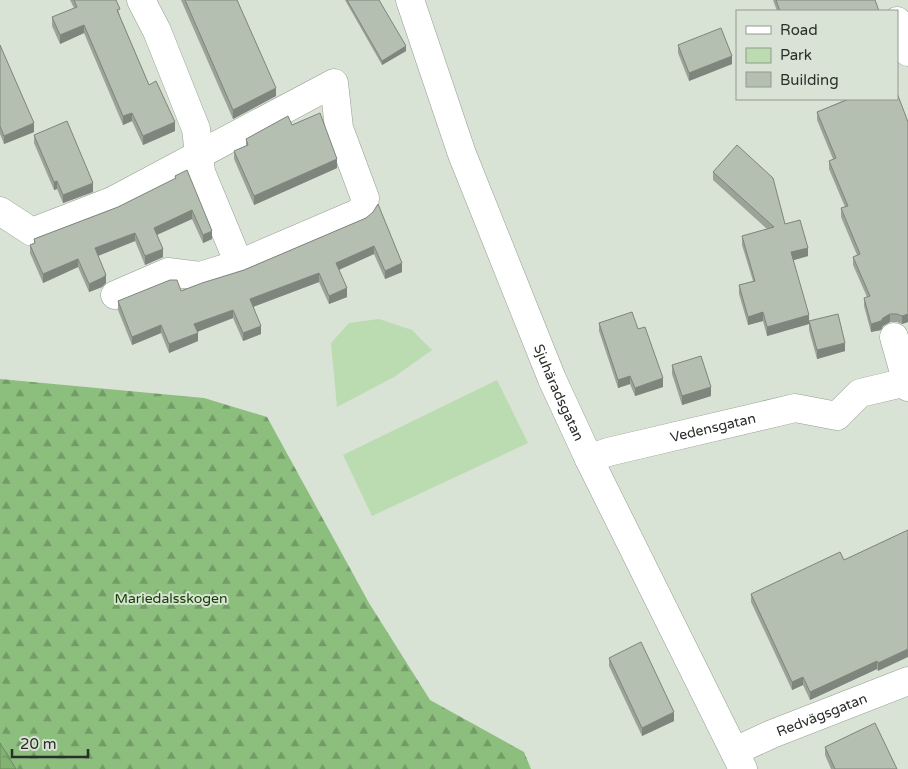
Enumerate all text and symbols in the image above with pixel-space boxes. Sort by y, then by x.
legend [736,10,898,100]
text: Road [780,21,818,39]
text: Park [780,46,812,64]
text: Building [780,71,839,89]
street label: Sjuhäradsgatan [530,342,588,444]
street label: Vedensgatan [668,409,757,446]
park label: Mariedalsskogen [114,590,228,607]
street label: Redvägsgatan [774,689,869,740]
scale bar [12,726,89,758]
text: 20 m [20,735,57,753]

